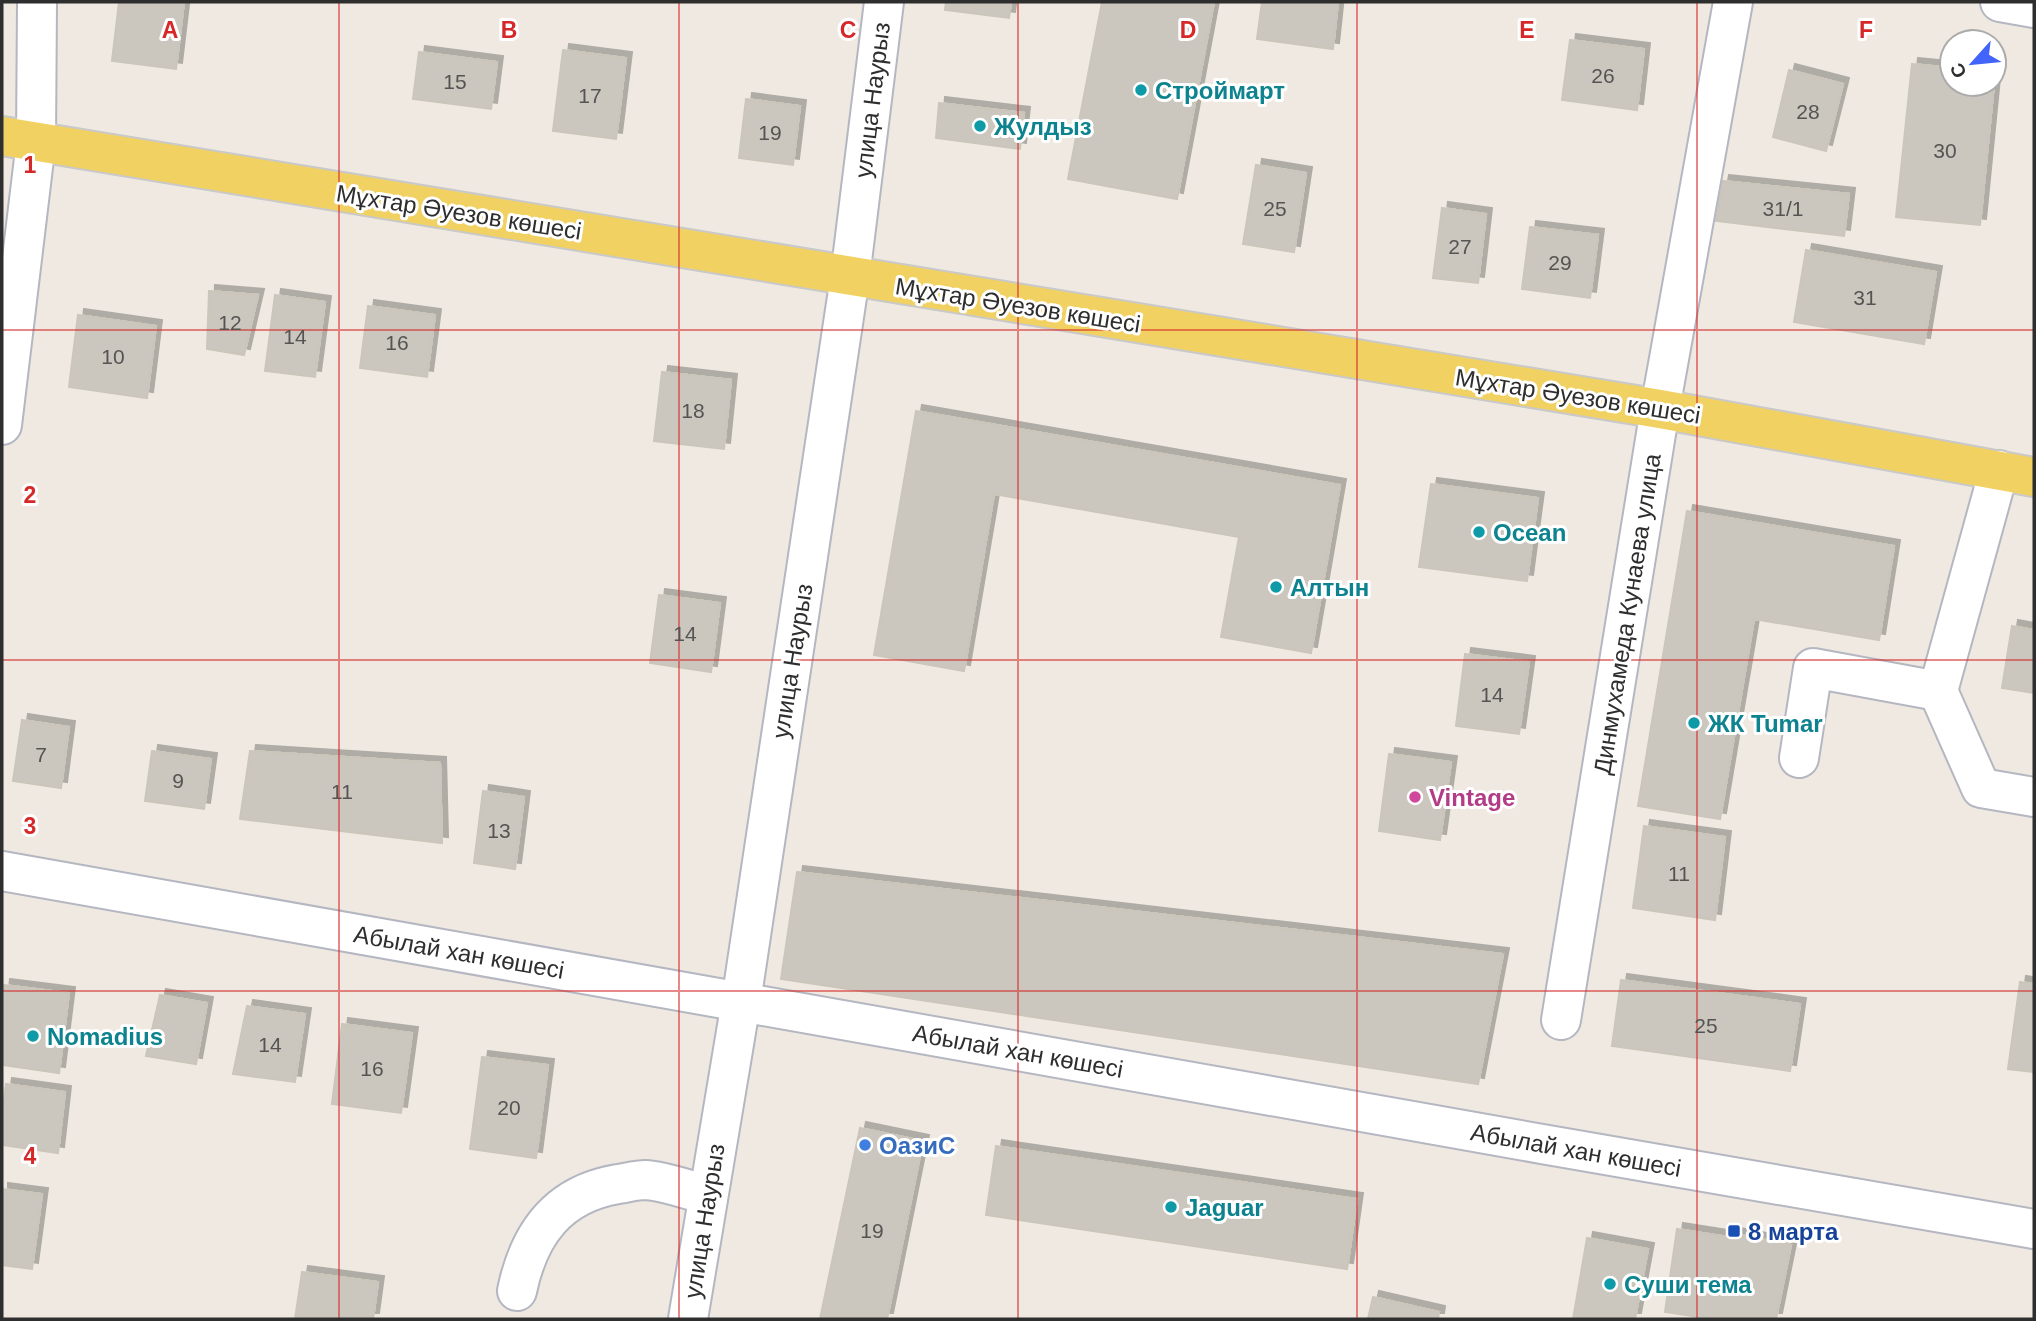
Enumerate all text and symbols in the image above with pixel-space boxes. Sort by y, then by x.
text: A [162,17,178,43]
text: B [501,17,517,43]
text: C [840,17,856,43]
text: D [1180,17,1196,43]
text: E [1519,17,1535,43]
text: F [1859,17,1873,43]
street label: улица Наурыз [849,21,895,179]
north arrow [1938,28,2008,98]
text: С [1946,59,1971,81]
house number: 26 [1591,64,1615,87]
house number: 15 [443,70,467,93]
place label: Строймарт [1155,77,1285,104]
marker: Строймарт [1133,82,1149,98]
house number: 17 [578,84,602,107]
house number: 28 [1796,100,1820,123]
place label: Жулдыз [993,113,1092,140]
marker: Жулдыз [972,118,988,134]
house number: 19 [758,121,782,144]
house number: 30 [1933,139,1957,162]
text: 1 [24,152,37,178]
street label: Мұхтар Әуезов көшесі [335,179,583,245]
house number: 25 [1263,197,1287,220]
house number: 31/1 [1763,197,1803,220]
house number: 27 [1448,235,1472,258]
house number: 29 [1548,251,1572,274]
street label: Мұхтар Әуезов көшесі [894,272,1142,338]
house number: 31 [1853,286,1877,309]
house number: 12 [218,311,242,334]
house number: 14 [283,325,307,348]
house number: 16 [385,331,409,354]
house number: 10 [101,345,125,368]
street label: Мұхтар Әуезов көшесі [1454,363,1702,429]
house number: 18 [681,399,705,422]
street label: Динмухамеда Кунаева улица [1588,451,1666,776]
text: 2 [24,482,36,508]
place label: Ocean [1493,519,1566,546]
marker: Ocean [1471,524,1487,540]
place label: Алтын [1290,574,1369,601]
marker: Алтын [1268,579,1284,595]
street label: улица Наурыз [766,582,818,740]
house number: 14 [673,622,697,645]
house number: 14 [1480,683,1504,706]
place label: ЖК Tumar [1707,710,1823,737]
marker: ЖК Tumar [1686,715,1702,731]
house number: 7 [35,743,47,766]
house number: 9 [172,769,184,792]
house number: 11 [331,780,353,803]
place label: Vintage [1429,784,1515,811]
marker: Vintage [1407,789,1423,805]
text: 3 [24,813,36,839]
house number: 13 [487,819,511,842]
house number: 11 [1668,862,1690,885]
street label: Абылай хан көшесі [352,920,566,984]
house number: 25 [1694,1014,1718,1037]
street label: Абылай хан көшесі [911,1019,1125,1083]
place label: Nomadius [47,1023,163,1050]
marker: Nomadius [25,1028,41,1044]
house number: 14 [258,1033,282,1056]
house number: 16 [360,1057,384,1080]
house number: 20 [497,1096,521,1119]
street label: Абылай хан көшесі [1469,1118,1683,1182]
place label: ОазиС [879,1132,955,1159]
marker: ОазиС [857,1137,873,1153]
street label: улица Наурыз [678,1142,730,1300]
text: 4 [24,1143,37,1169]
place label: Jaguar [1185,1194,1264,1221]
marker: Jaguar [1163,1199,1179,1215]
place label: 8 марта [1748,1218,1839,1245]
house number: 19 [860,1219,884,1242]
marker: 8 марта [1726,1223,1742,1239]
place label: Суши тема [1624,1271,1752,1298]
marker: Суши тема [1602,1276,1618,1292]

